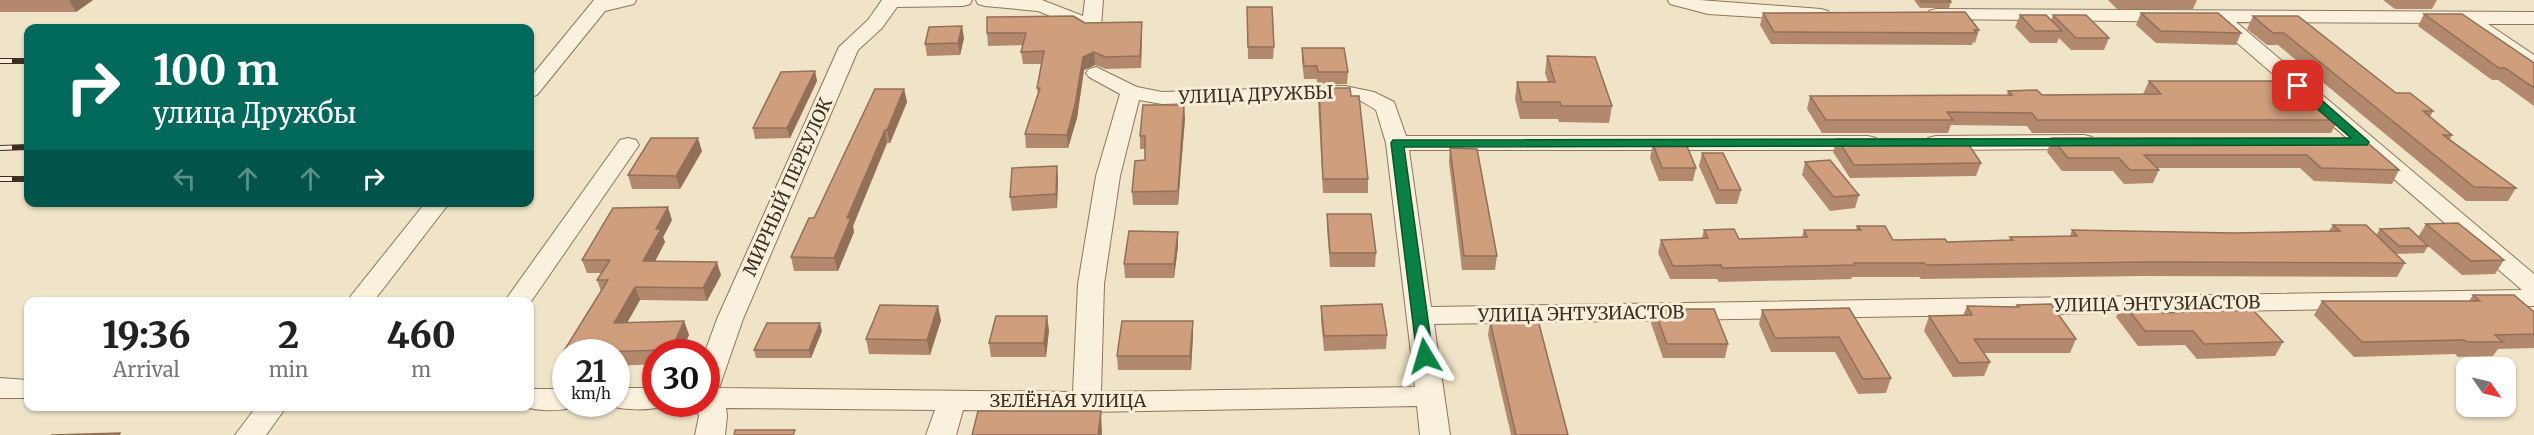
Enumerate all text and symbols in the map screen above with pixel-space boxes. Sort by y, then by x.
text: 100 m [153,44,279,96]
icon: right [54,48,132,126]
pin [2272,60,2323,111]
icon: arrive [2281,69,2314,102]
street label: УЛИЦА ДРУЖБЫ [1177,80,1334,109]
street label: МИРНЫЙ ПЕРЕУЛОК [738,94,837,280]
text: улица Дружбы [153,96,357,130]
icon: left [168,162,201,195]
icon: ahead [231,162,264,195]
icon: ahead [294,162,327,195]
icon: right [357,162,390,195]
street label: УЛИЦА ЭНТУЗИАСТОВ [2053,290,2260,317]
street label: УЛИЦА ЭНТУЗИАСТОВ [1477,300,1684,327]
text: 19:36 [102,313,190,358]
text: 2 [278,313,299,358]
text: 460 [387,313,456,358]
position arrow [1393,324,1457,388]
speed limit sign: 30 [642,339,720,417]
text: 21 [576,352,606,390]
text: Arrival [113,357,180,382]
text: min [269,357,308,382]
text: m [411,357,431,382]
north arrow [2456,357,2516,417]
map controls [2456,357,2516,417]
text: km/h [571,384,611,403]
street label: ЗЕЛЁНАЯ УЛИЦА [990,389,1147,412]

